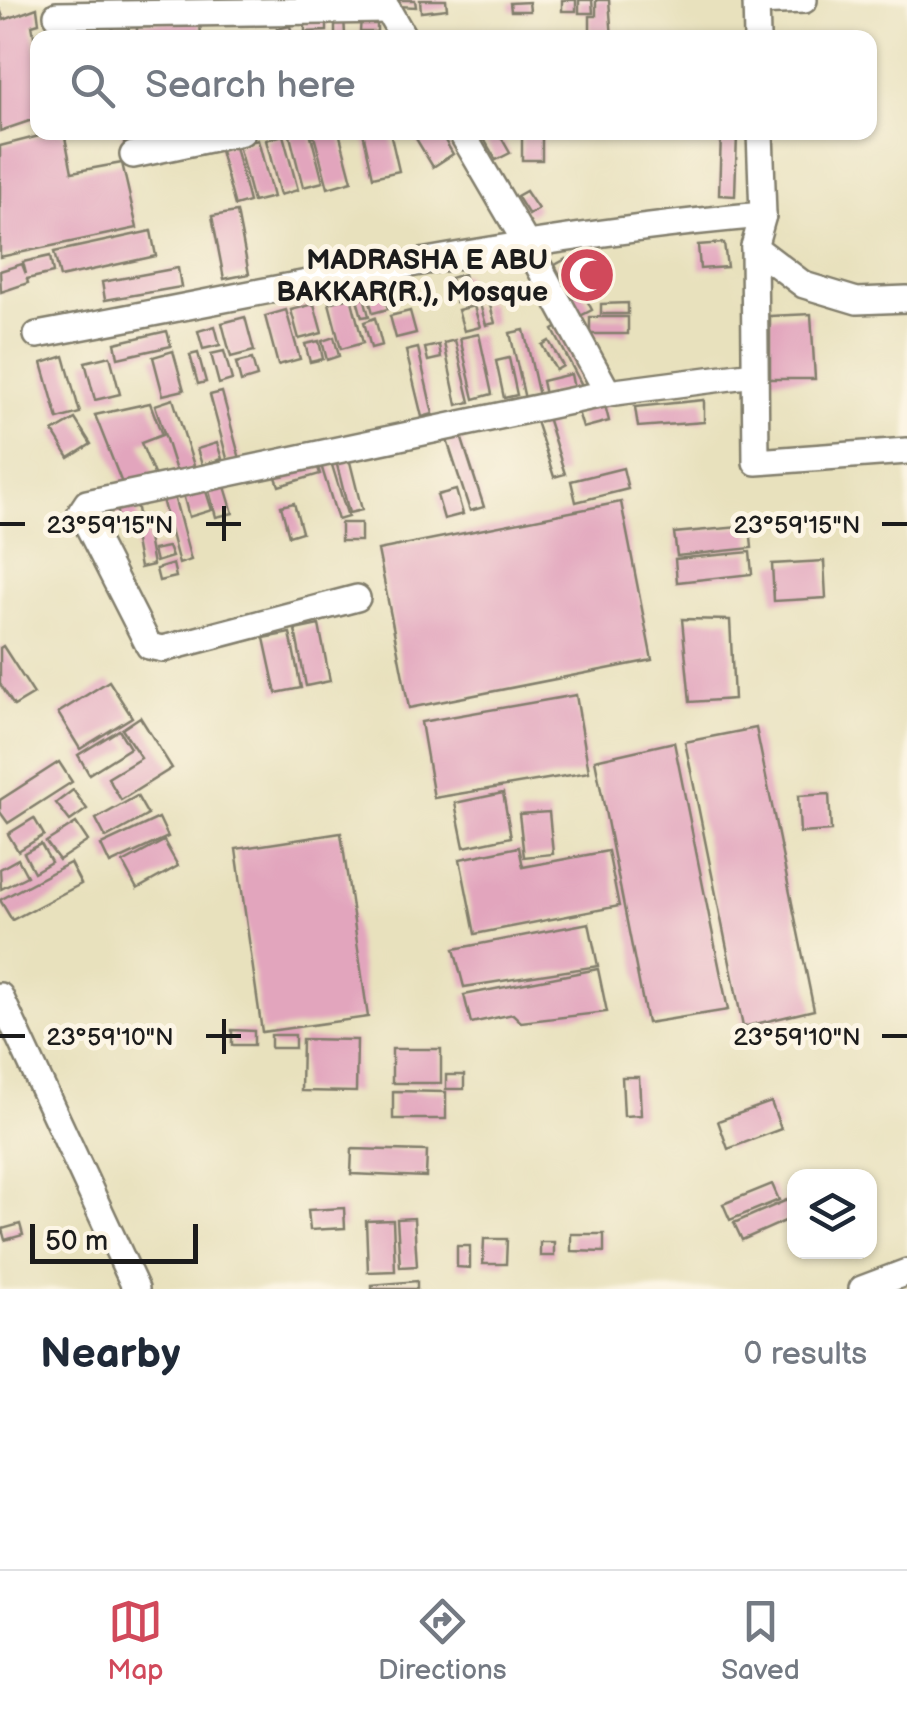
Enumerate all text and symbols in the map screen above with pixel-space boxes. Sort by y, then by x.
search box [30,30,877,140]
icon: search [65,58,120,113]
text: Search here [145,63,356,108]
place label: MADRASHA E ABU BAKKAR(R.), Mosque [276,244,548,309]
mosque icon: MADRASHA E ABU BAKKAR(R.), Mosque [557,245,617,305]
text: 23°59'15"N [46,510,174,541]
text: 23°59'15"N [733,510,861,541]
text: 23°59'10"N [46,1022,174,1053]
text: 23°59'10"N [733,1022,861,1053]
map controls [787,1169,877,1259]
button: layers [787,1169,877,1259]
scale bar [30,1219,198,1264]
text: 50 m [45,1225,108,1258]
text: Nearby [40,1329,180,1380]
text: 0 results [744,1335,867,1374]
tab: Map [107,1594,164,1687]
tab: Directions [378,1594,507,1687]
tab: Saved [721,1594,800,1687]

